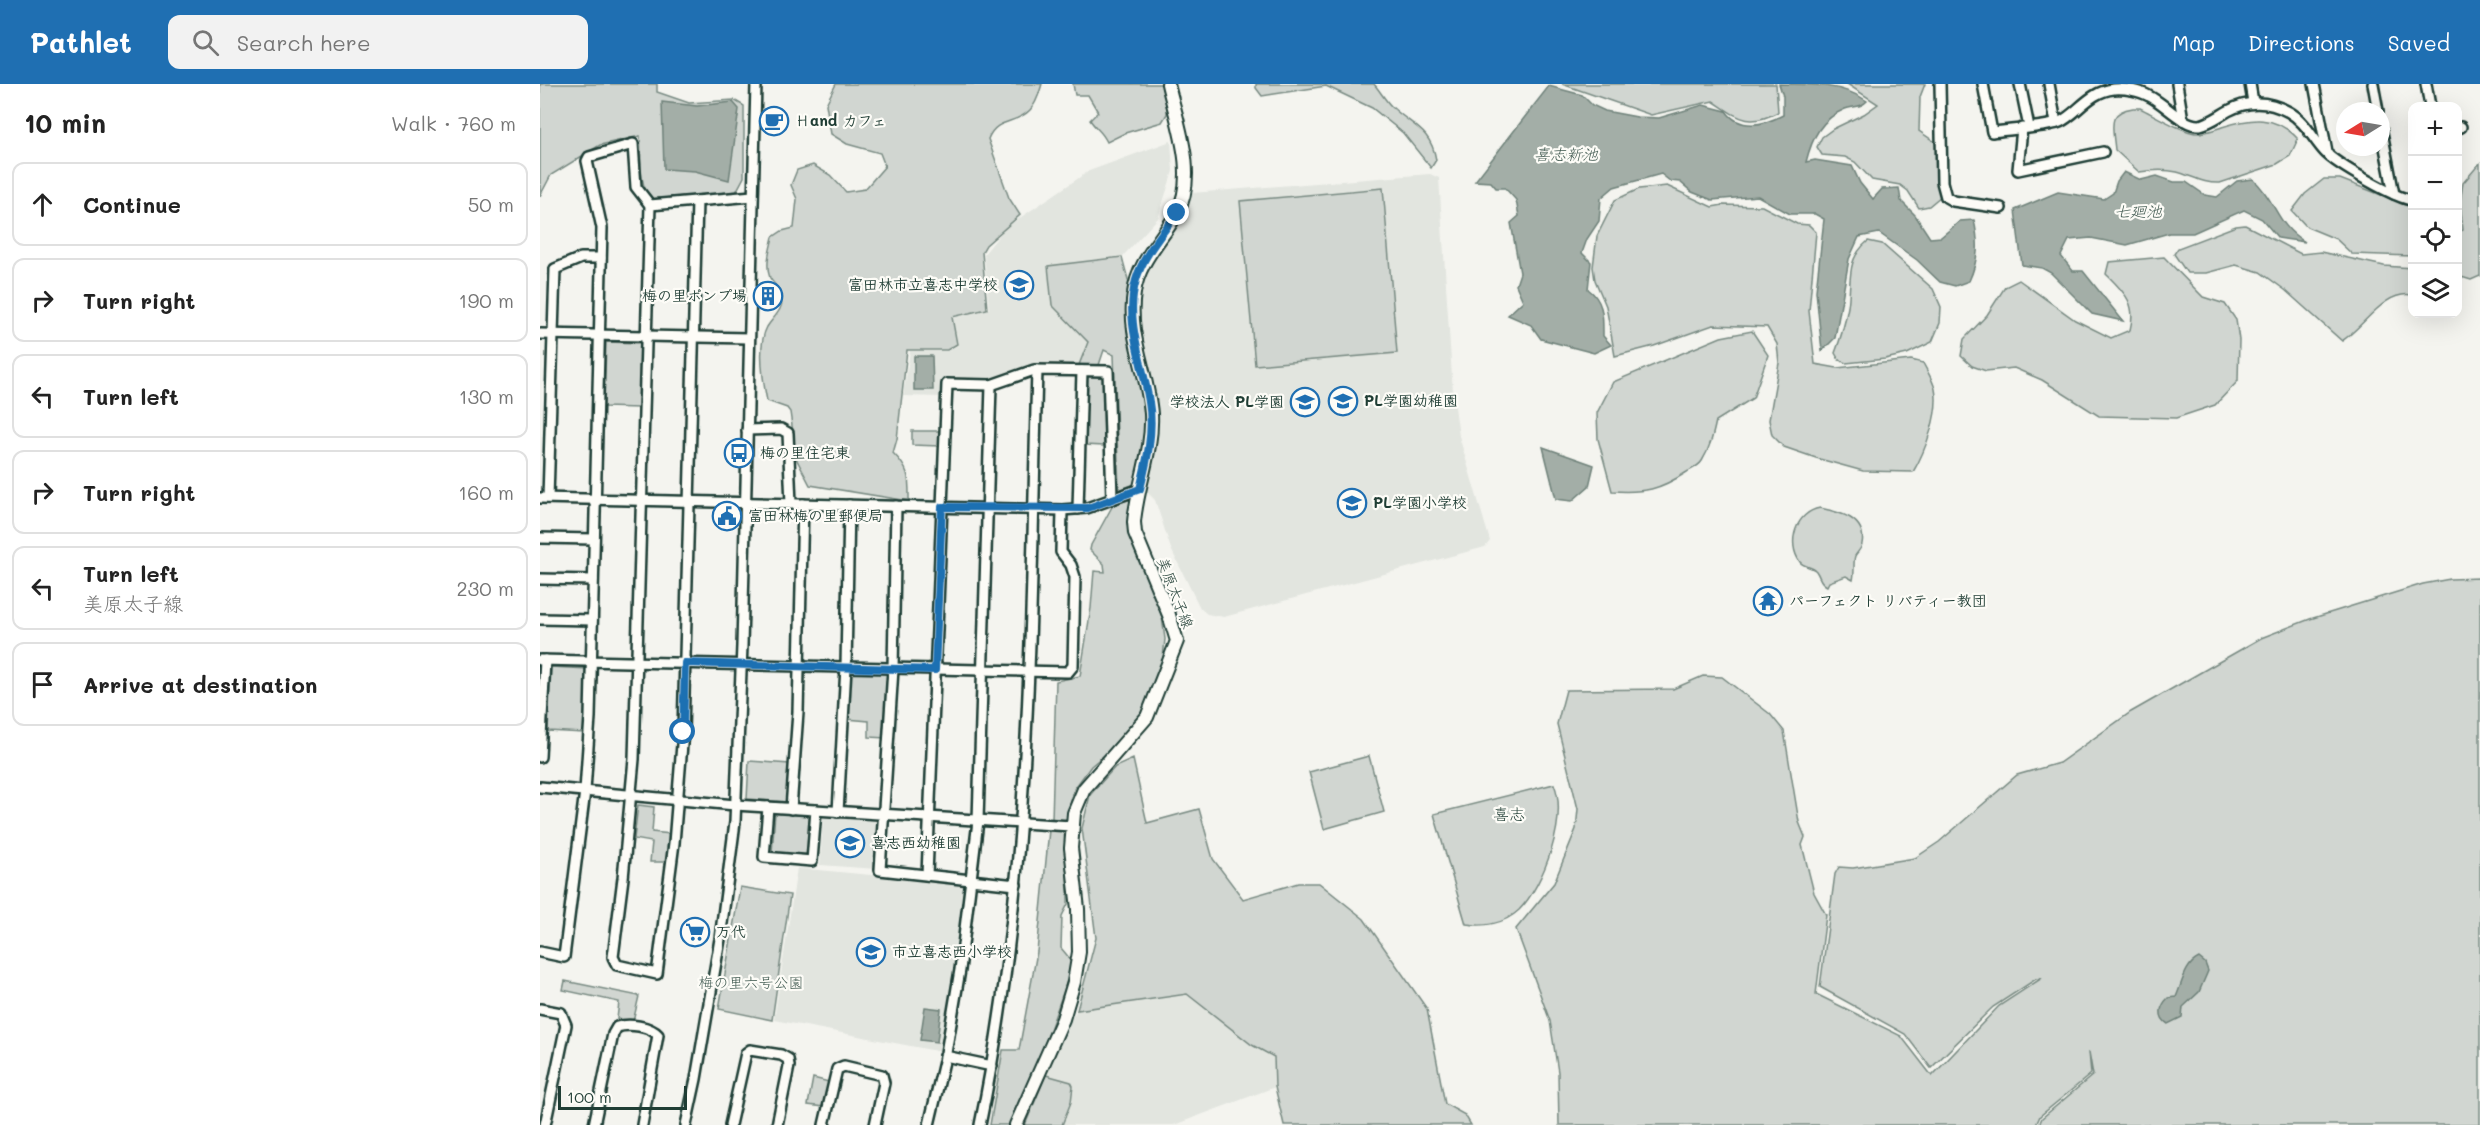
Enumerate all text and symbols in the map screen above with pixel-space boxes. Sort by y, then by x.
search box [168,15,588,69]
text: Pathlet [30,24,132,60]
icon: search [189,26,222,59]
text: Search here [237,28,371,57]
text: Map [2172,29,2215,56]
text: Directions [2248,29,2355,56]
text: Saved [2388,29,2450,56]
north arrow [2336,102,2390,156]
map controls [2408,102,2462,318]
button: + [2408,102,2462,156]
cafe icon: Ｈand カフェ [758,105,790,137]
text: 10 min [24,106,106,140]
text: Walk · 760 m [391,110,516,136]
place label: Ｈand カフェ [795,110,887,130]
water label: 喜志新池 [1534,143,1599,164]
button: − [2408,156,2462,210]
icon: ahead [26,188,59,221]
text: Continue [83,190,181,219]
text: 50 m [468,191,514,217]
route end [1163,199,1189,225]
water label: 七廻池 [2114,200,2163,221]
button: locate [2408,210,2462,264]
button: layers [2408,264,2462,318]
school or university icon: 富田林市立喜志中学校 [1003,269,1035,301]
place label: 富田林市立喜志中学校 [848,274,998,294]
building icon: 梅の里ポンプ場 [752,280,784,312]
icon: right [26,284,59,317]
place label: 梅の里ポンプ場 [642,285,747,305]
text: Turn right [83,286,195,315]
text: 190 m [459,287,514,313]
icon: left [26,380,59,413]
text: Turn left [83,382,179,411]
text: 130 m [459,383,514,409]
school or university icon: PL学園幼稚園 [1327,385,1359,417]
school or university icon: 学校法人 PL学園 [1289,386,1321,418]
place label: PL学園幼稚園 [1364,390,1458,410]
place label: 学校法人 PL学園 [1170,391,1284,411]
bus stop icon: 梅の里住宅東 [723,437,755,469]
place label: 梅の里住宅東 [760,442,850,462]
icon: right [26,476,59,509]
text: Turn right [83,478,195,507]
text: 160 m [458,479,514,505]
school or university icon: PL学園小学校 [1336,487,1368,519]
place label: PL学園小学校 [1373,492,1467,512]
public building icon: 富田林梅の里郵便局 [711,500,743,532]
place label: 富田林梅の里郵便局 [748,505,883,525]
street label: 美原太子線 [1153,554,1199,631]
text: Turn left [83,559,179,588]
icon: left [26,572,59,605]
text: 230 m [456,575,514,601]
temple icon: パーフェクト リバティー教団 [1752,585,1784,617]
text: 美原太子線 [83,590,183,616]
place label: パーフェクト リバティー教団 [1789,590,1987,610]
icon: arrive [26,668,59,701]
text: Arrive at destination [83,670,318,699]
route start [669,718,695,744]
district label: 喜志 [1493,803,1525,824]
school or university icon: 喜志西幼稚園 [834,827,866,859]
place label: 喜志西幼稚園 [871,832,961,852]
supermarket icon: 万代 [679,916,711,948]
place label: 万代 [716,921,746,941]
school or university icon: 市立喜志西小学校 [855,936,887,968]
place label: 市立喜志西小学校 [892,941,1012,961]
park label: 梅の里六号公園 [698,972,804,992]
scale bar [558,1083,687,1110]
text: 100 m [567,1086,612,1107]

